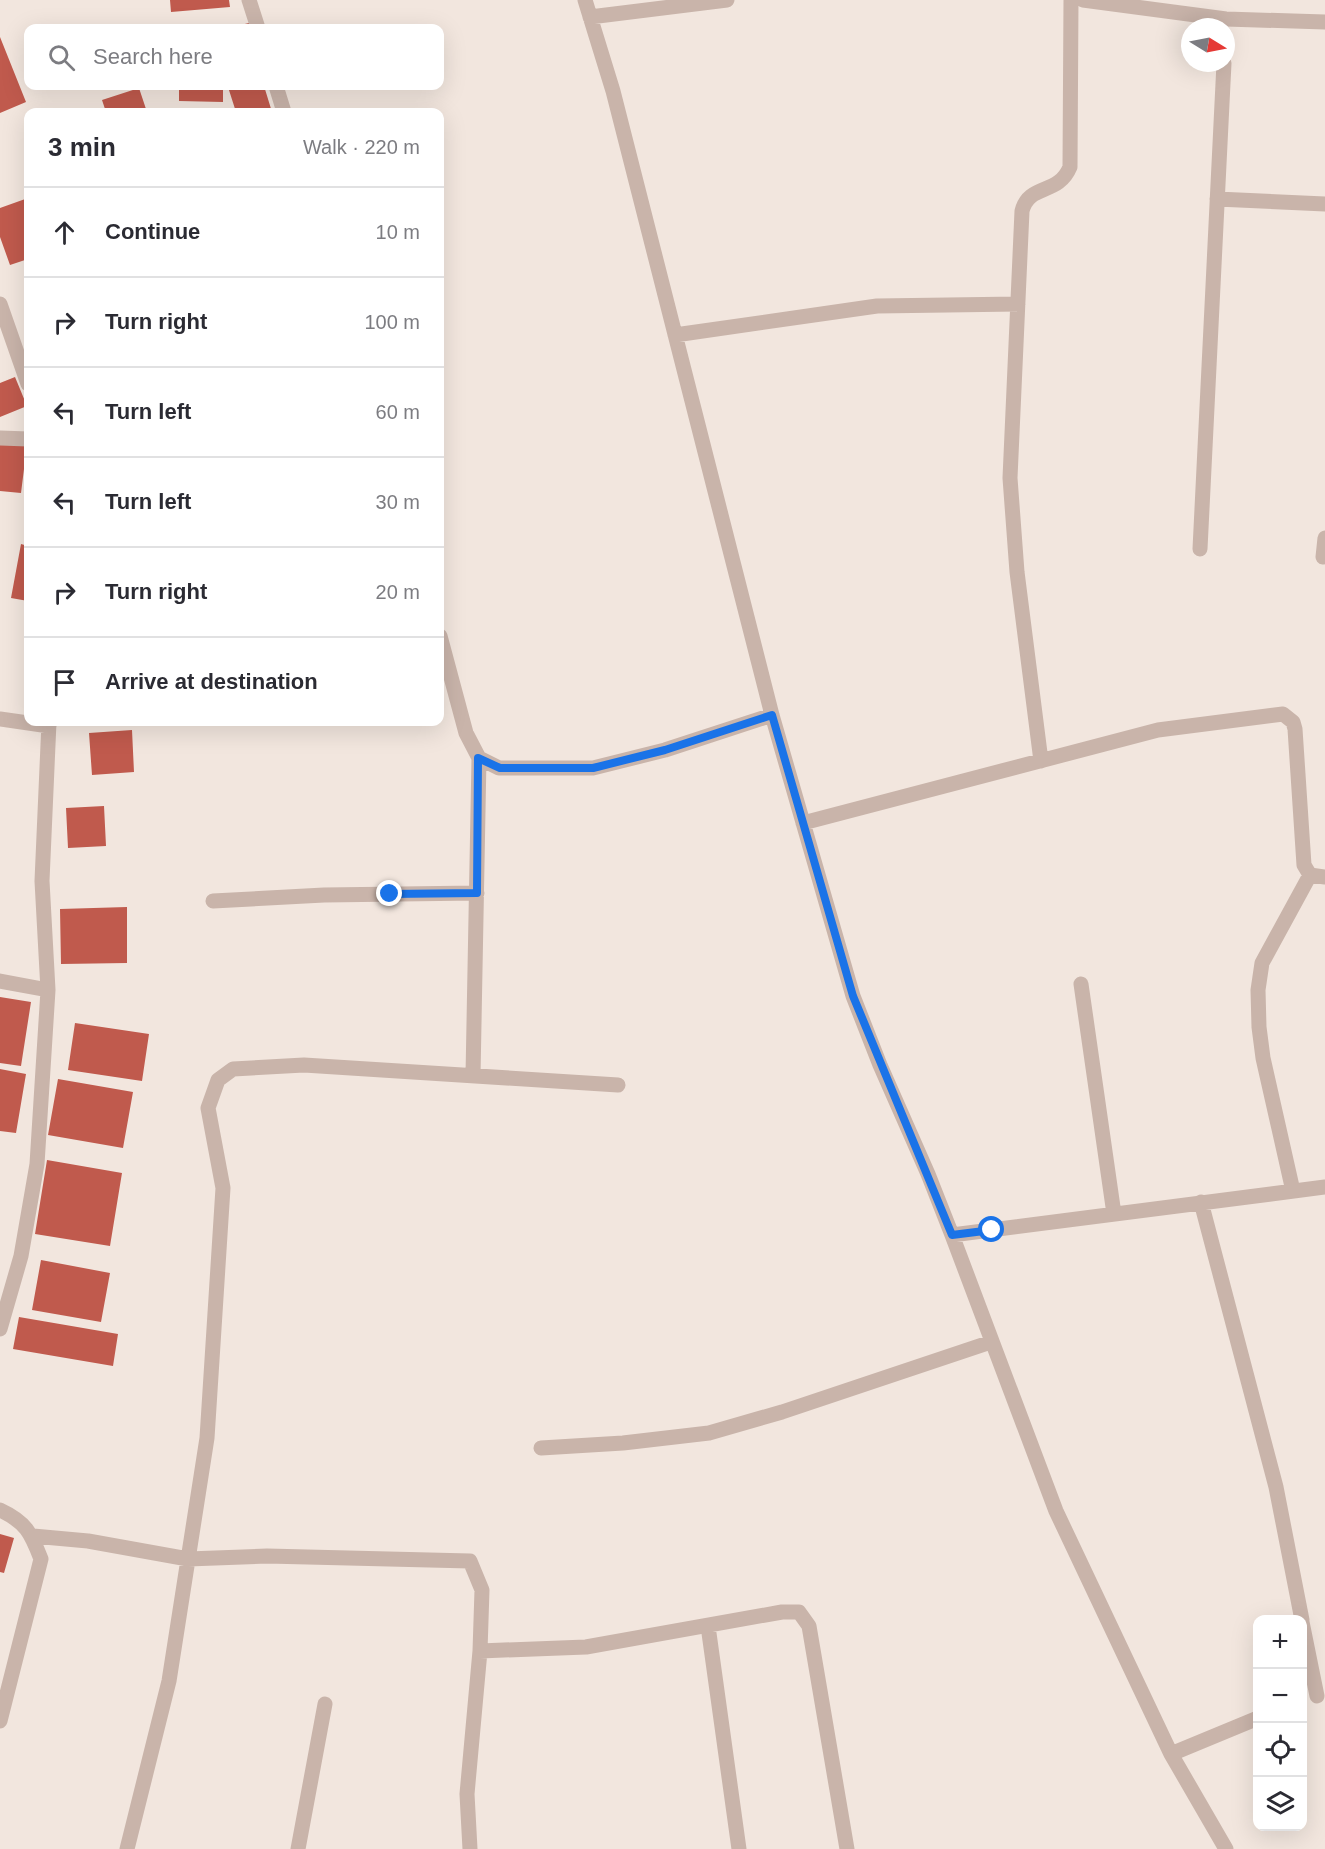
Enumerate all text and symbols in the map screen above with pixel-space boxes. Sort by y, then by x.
north arrow [1181,18,1235,72]
search box [24,24,444,90]
icon: search [45,41,78,74]
text: Search here [93,44,213,69]
text: 3 min [48,132,116,162]
text: Walk · 220 m [303,136,420,158]
icon: ahead [48,216,81,249]
text: Continue [105,219,200,244]
text: 10 m [376,221,420,243]
icon: right [48,306,81,339]
text: Turn right [105,309,207,334]
text: 100 m [364,311,420,333]
icon: left [48,396,81,429]
text: Turn left [105,399,191,424]
text: 60 m [376,401,420,423]
icon: left [48,486,81,519]
text: Turn left [105,489,191,514]
text: 30 m [376,491,420,513]
icon: right [48,576,81,609]
text: Turn right [105,579,207,604]
text: 20 m [376,581,420,603]
icon: arrive [48,666,81,699]
text: Arrive at destination [105,669,318,694]
route end [376,880,402,906]
route start [978,1216,1004,1242]
map controls [1253,1615,1307,1831]
button: + [1253,1615,1307,1669]
button: − [1253,1669,1307,1723]
button: locate [1253,1723,1307,1777]
button: layers [1253,1777,1307,1831]

